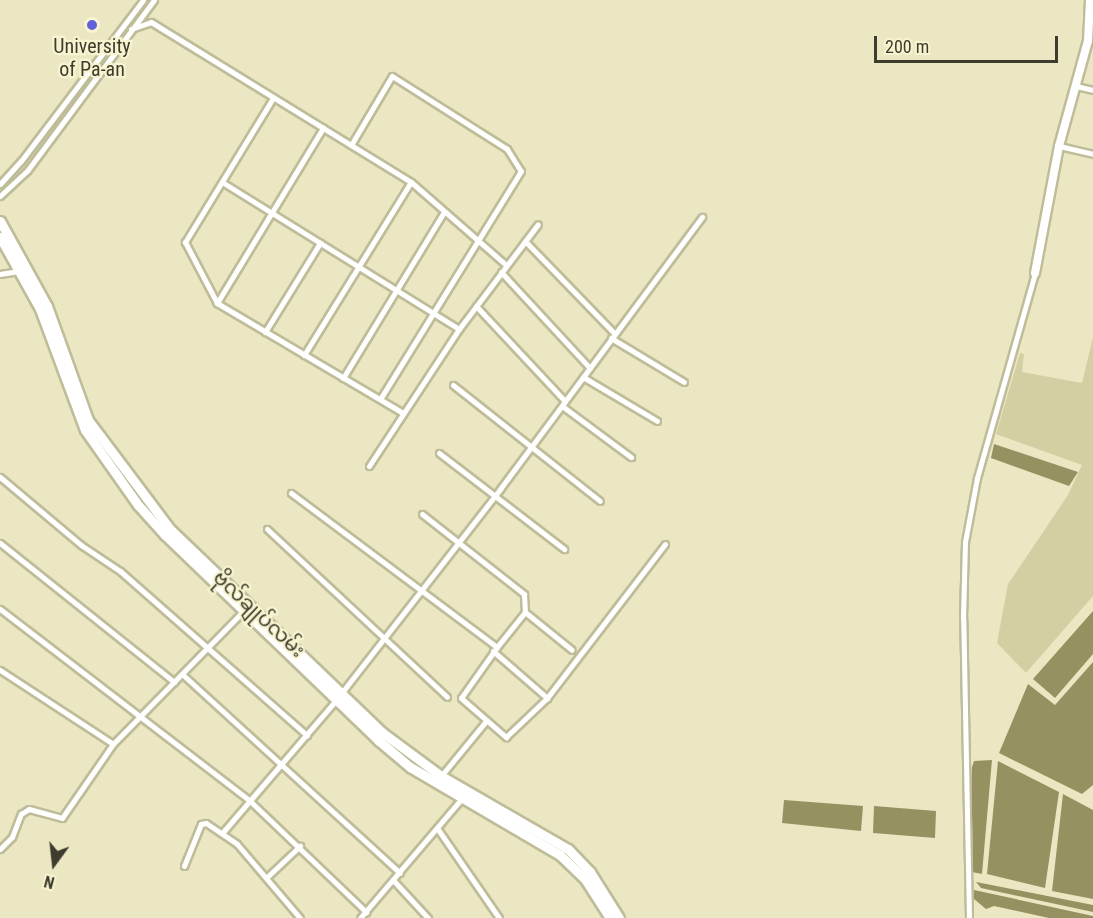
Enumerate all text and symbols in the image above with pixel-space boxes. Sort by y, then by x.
marker: University of Pa-an [85,18,99,32]
scale bar [877,24,1062,62]
place label: University of Pa-an [53,35,131,82]
text: 200 m [885,36,929,57]
street label: ဗိုလ်ချုပ်လမ်း [208,566,310,662]
north arrow [24,834,84,894]
text: N [42,871,56,892]

